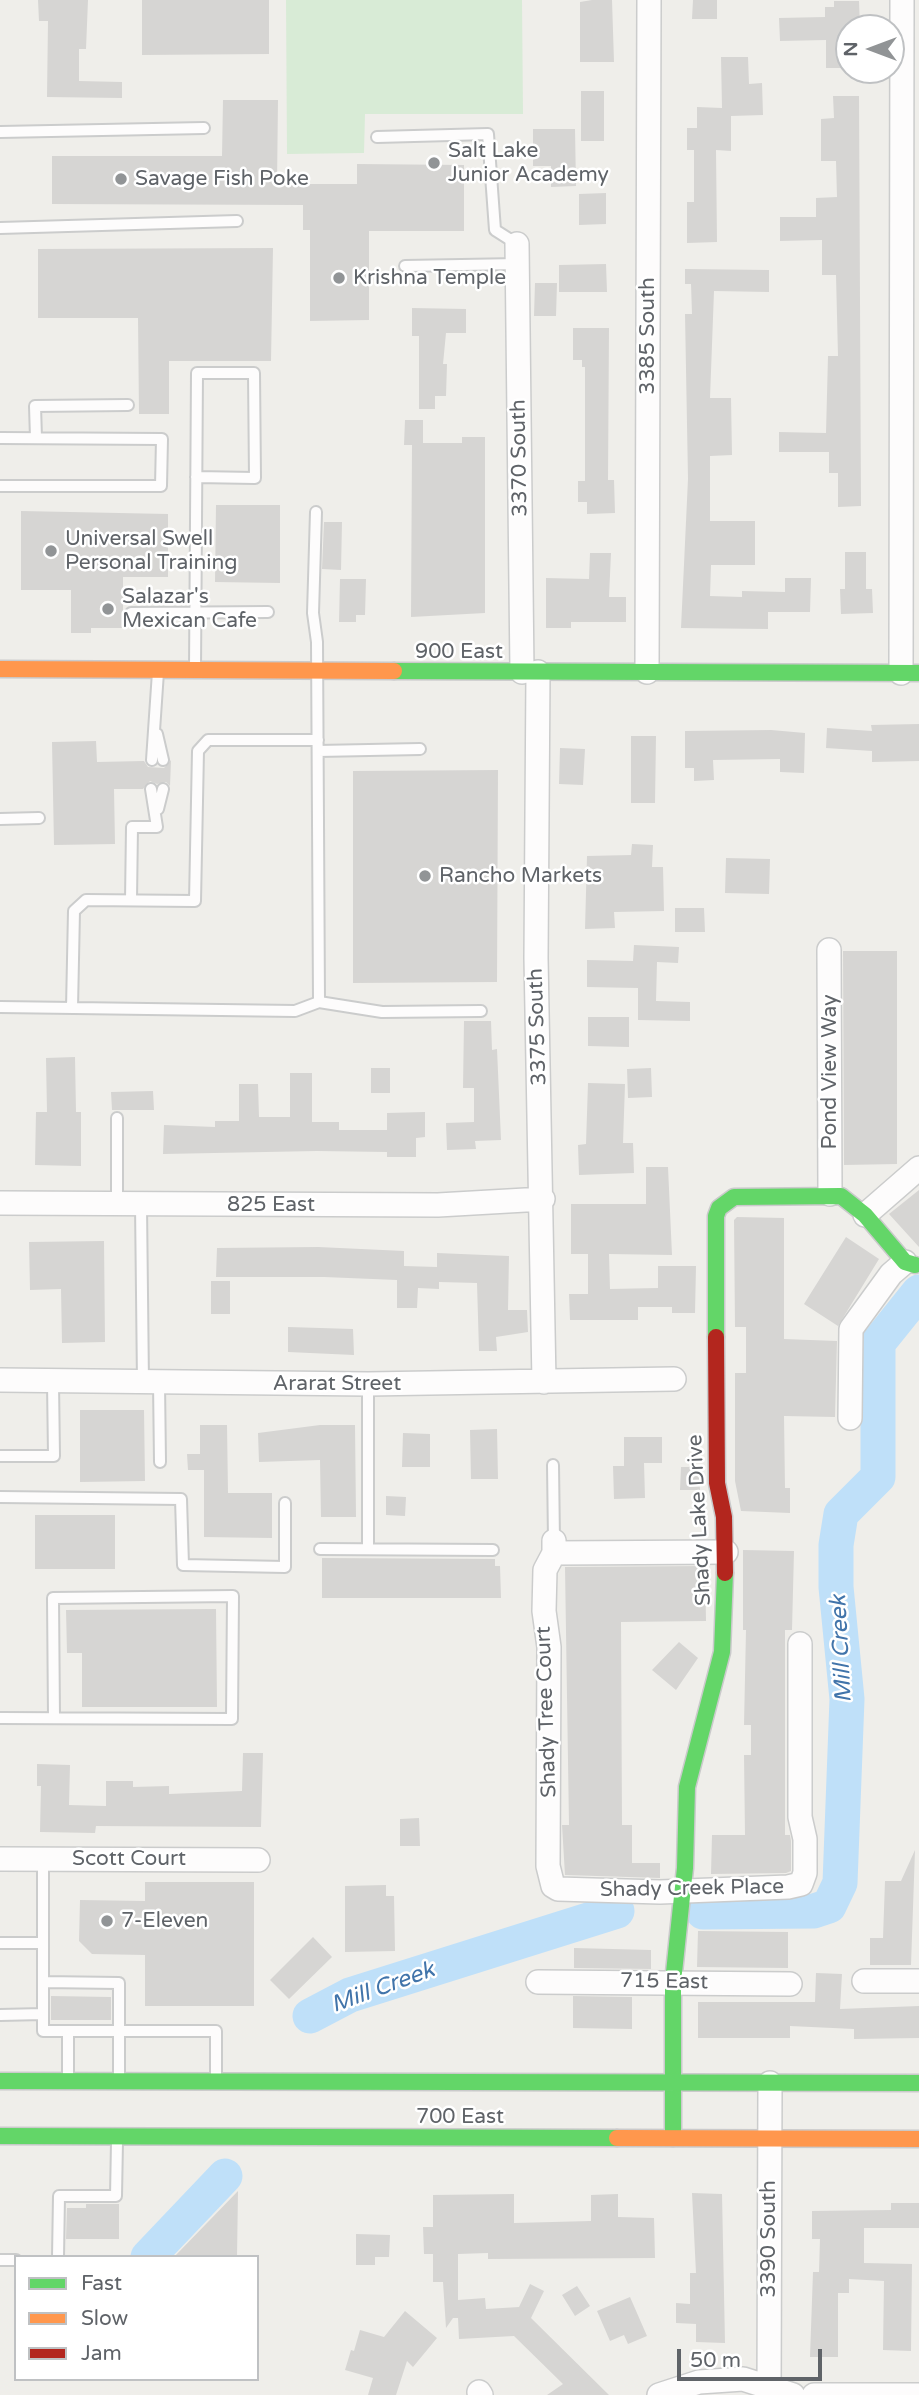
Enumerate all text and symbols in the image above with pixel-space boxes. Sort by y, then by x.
north arrow [835,14,905,84]
text: N [840,41,862,57]
place label: Salt Lake Junior Academy [448,138,609,188]
marker: Salt Lake Junior Academy [426,155,442,171]
place label: Savage Fish Poke [135,166,309,192]
marker: Savage Fish Poke [113,171,129,187]
place label: Krishna Temple [353,265,506,291]
marker: Krishna Temple [331,270,347,286]
street label: 3385 South [635,277,661,395]
street label: 3370 South [506,399,534,517]
place label: Universal Swell Personal Training [65,526,238,576]
marker: Universal Swell Personal Training [43,543,59,559]
place label: Salazar's Mexican Cafe [122,584,257,634]
marker: Salazar's Mexican Cafe [100,601,116,617]
street label: 900 East [415,639,503,665]
place label: Rancho Markets [439,863,602,889]
marker: Rancho Markets [417,868,433,884]
street label: 3375 South [523,968,553,1086]
street label: Pond View Way [817,995,843,1149]
street label: 825 East [227,1192,315,1218]
street label: Ararat Street [273,1371,401,1397]
street label: Shady Lake Drive [683,1434,717,1606]
water label: Mill Creek [825,1594,859,1704]
street label: Shady Tree Court [531,1626,563,1798]
street label: Scott Court [72,1846,186,1872]
street label: Shady Creek Place [600,1875,784,1903]
place label: 7-Eleven [121,1908,208,1934]
marker: 7-Eleven [99,1913,115,1929]
water label: Mill Creek [328,1957,438,2019]
street label: 715 East [620,1969,708,1995]
street label: 700 East [416,2104,504,2130]
street label: 3390 South [756,2180,782,2298]
legend [14,2255,259,2381]
text: Fast [81,2271,122,2296]
text: Slow [81,2306,128,2331]
scale bar [681,2336,826,2380]
text: Jam [81,2341,122,2366]
text: 50 m [690,2348,741,2373]

